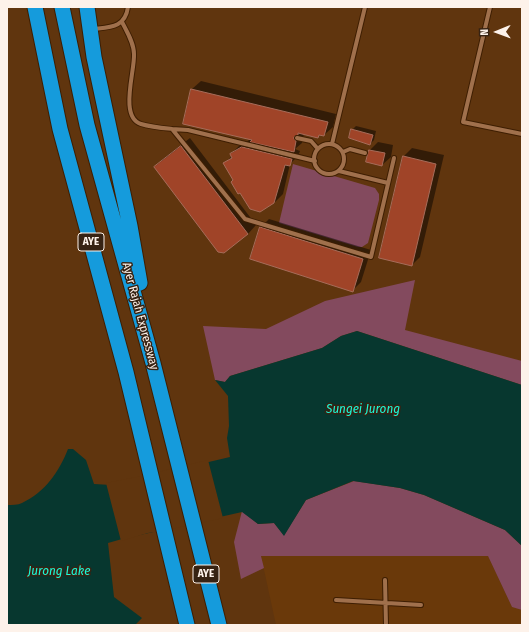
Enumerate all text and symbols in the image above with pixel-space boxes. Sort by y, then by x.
north arrow [477,12,517,52]
text: N [478,29,491,36]
road number: AYE [78,233,104,251]
street label: Ayer Rajah Expressway [119,261,161,371]
water label: Sungei Jurong [326,401,400,417]
water label: Jurong Lake [28,563,90,579]
road number: AYE [193,565,219,583]

